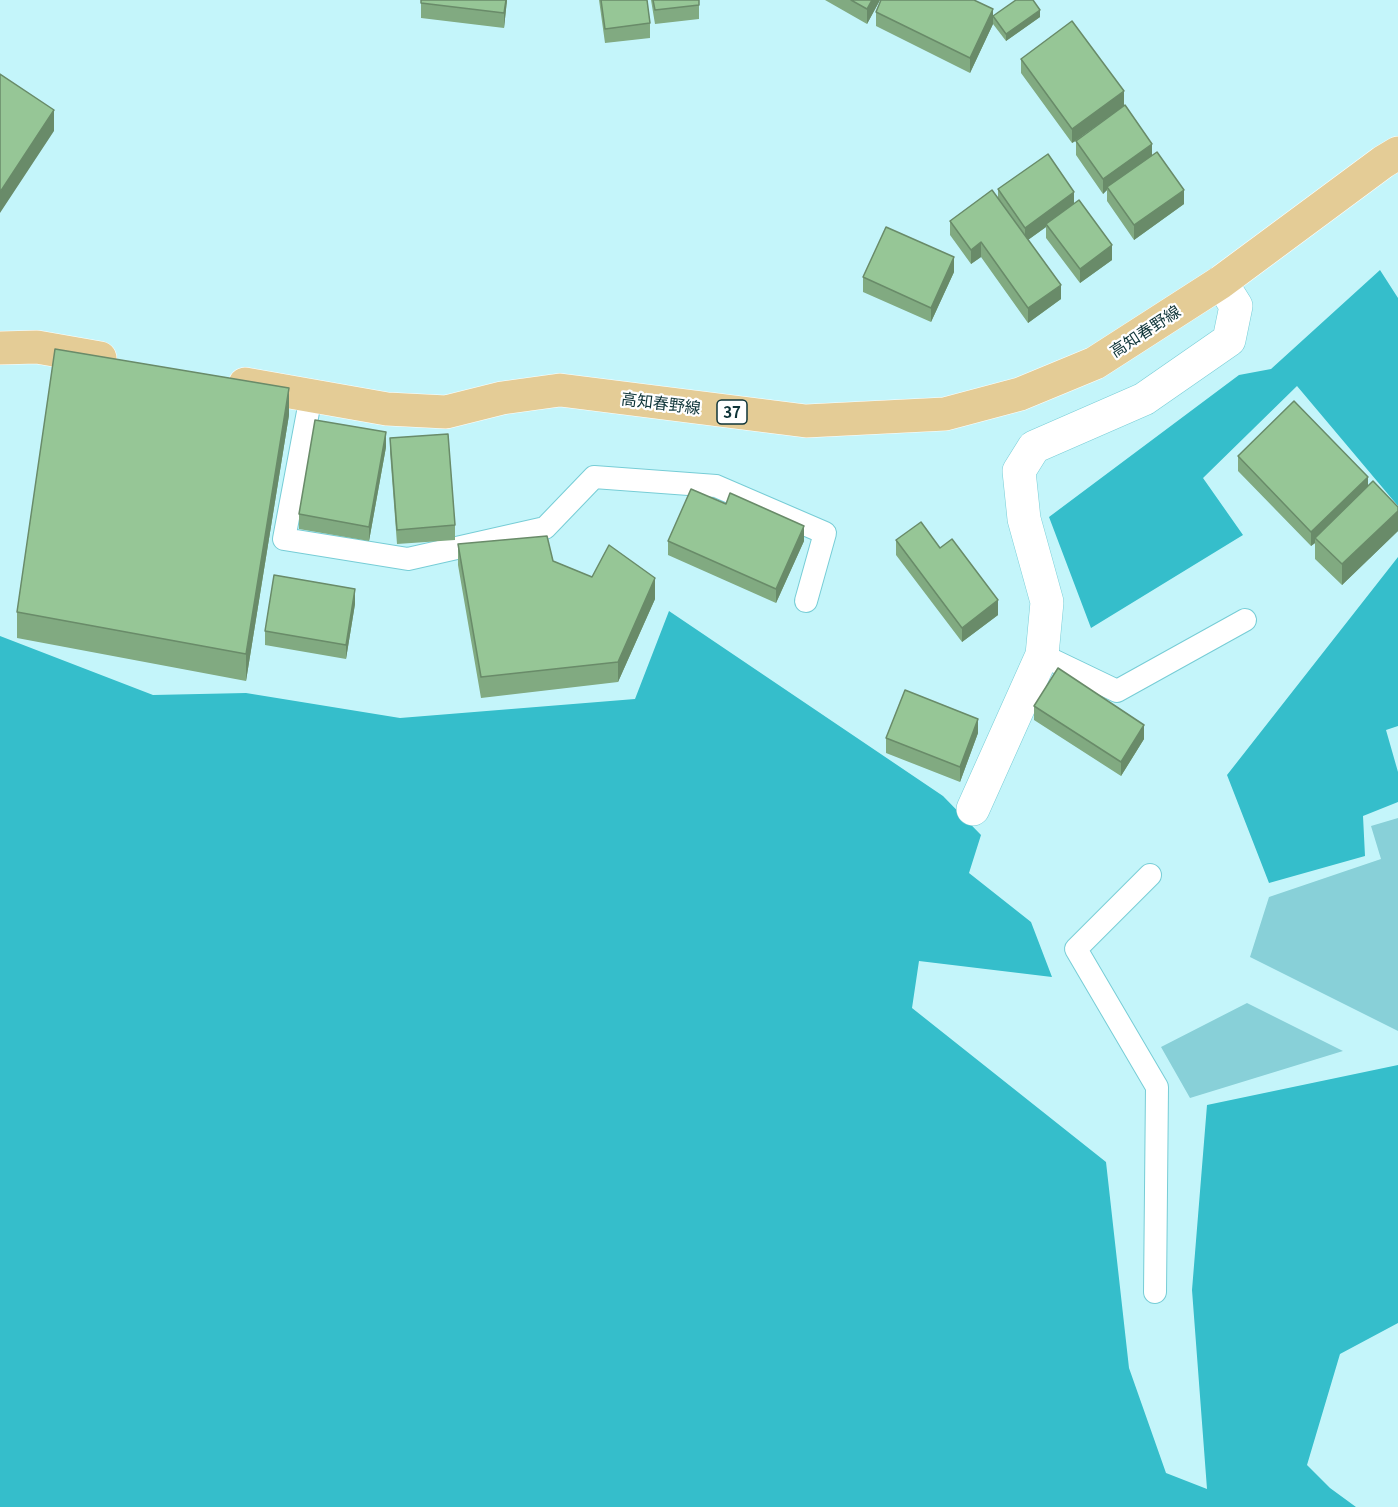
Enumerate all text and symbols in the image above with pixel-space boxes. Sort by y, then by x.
street label: 高知春野線 [1106,301,1184,361]
street label: 高知春野線 [620,389,702,417]
road number: 37 [717,400,747,424]

